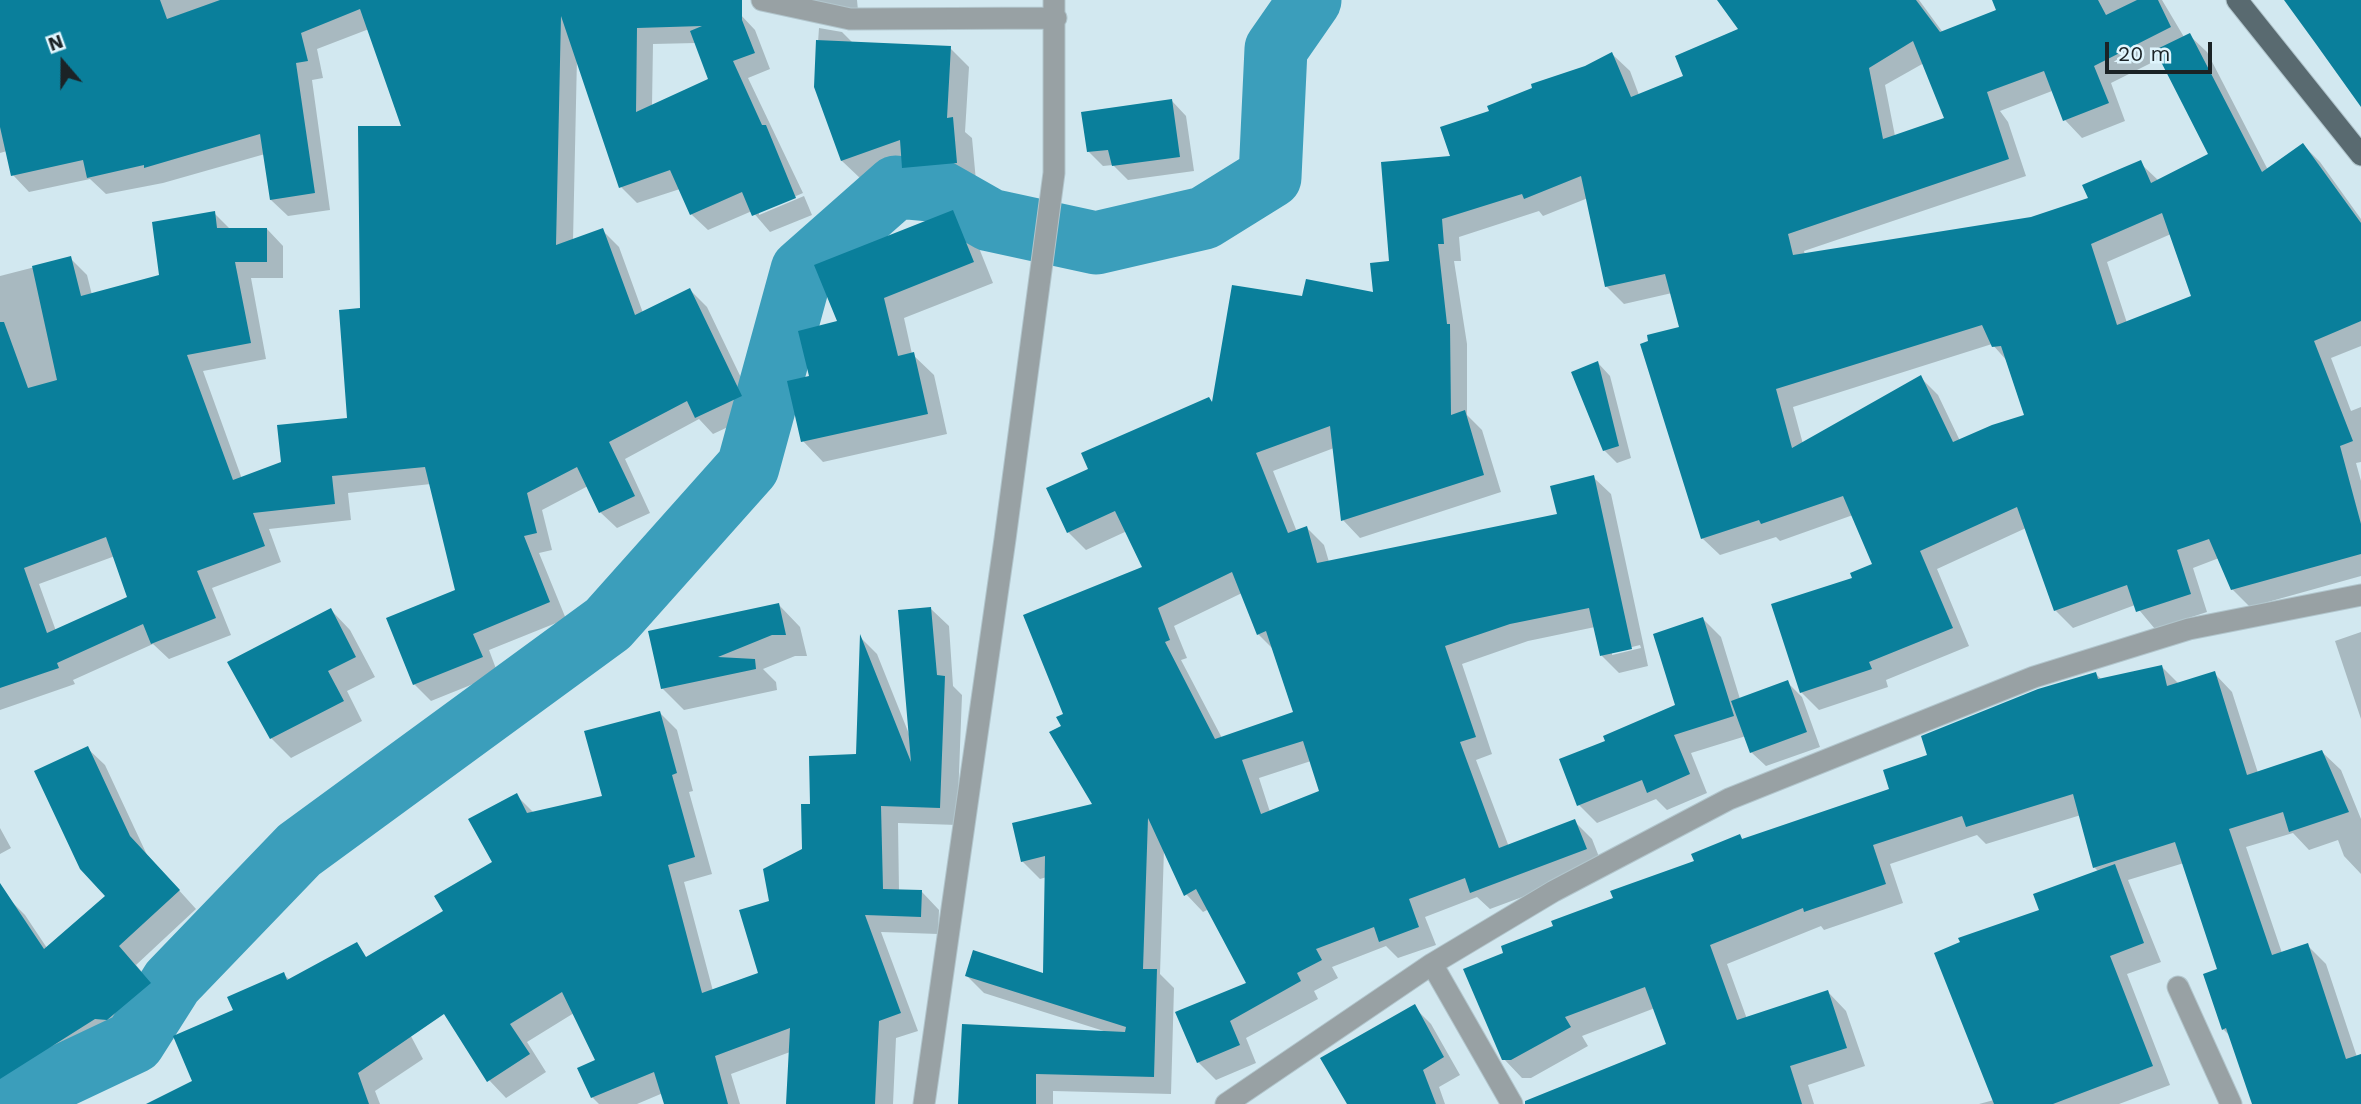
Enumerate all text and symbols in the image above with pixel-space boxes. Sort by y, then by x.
north arrow [28,28,98,98]
scale bar [2109,28,2216,72]
text: N [45,30,66,56]
text: 20 m [2118,41,2170,66]

